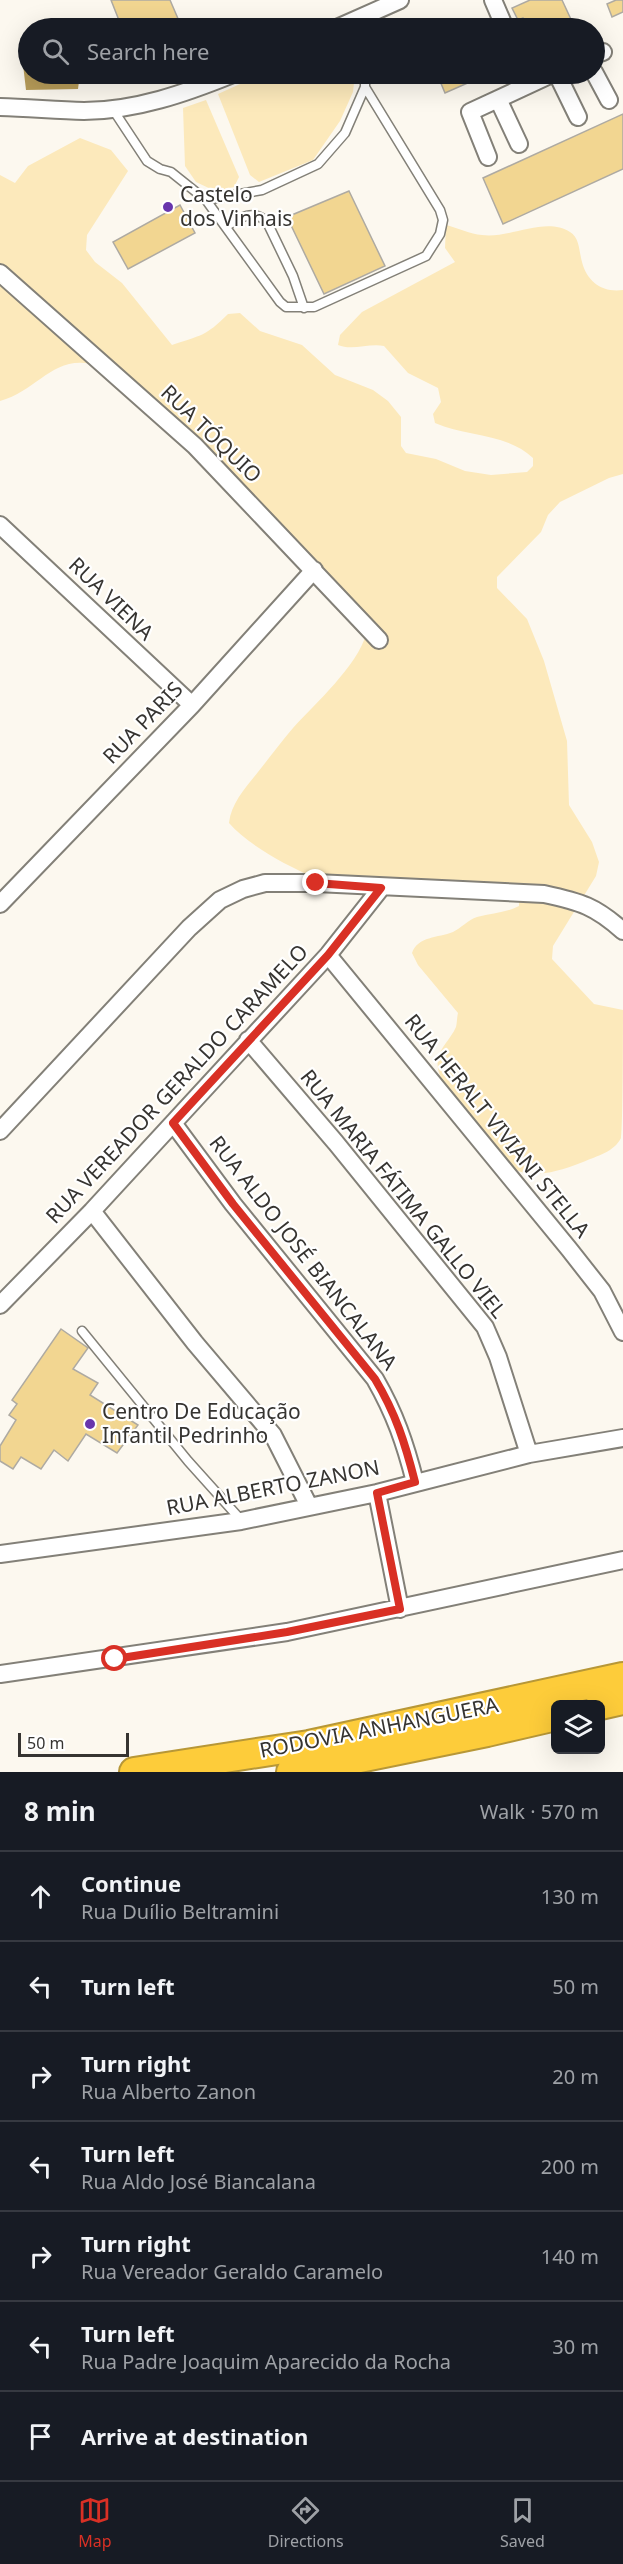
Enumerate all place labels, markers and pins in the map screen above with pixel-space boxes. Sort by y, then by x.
place label: Castelo dos Vinhais [180,180,292,232]
marker: Castelo dos Vinhais [161,200,175,214]
place label: Centro De Educação Infantil Pedrinho [102,1397,301,1449]
marker: Centro De Educação Infantil Pedrinho [83,1417,97,1431]

